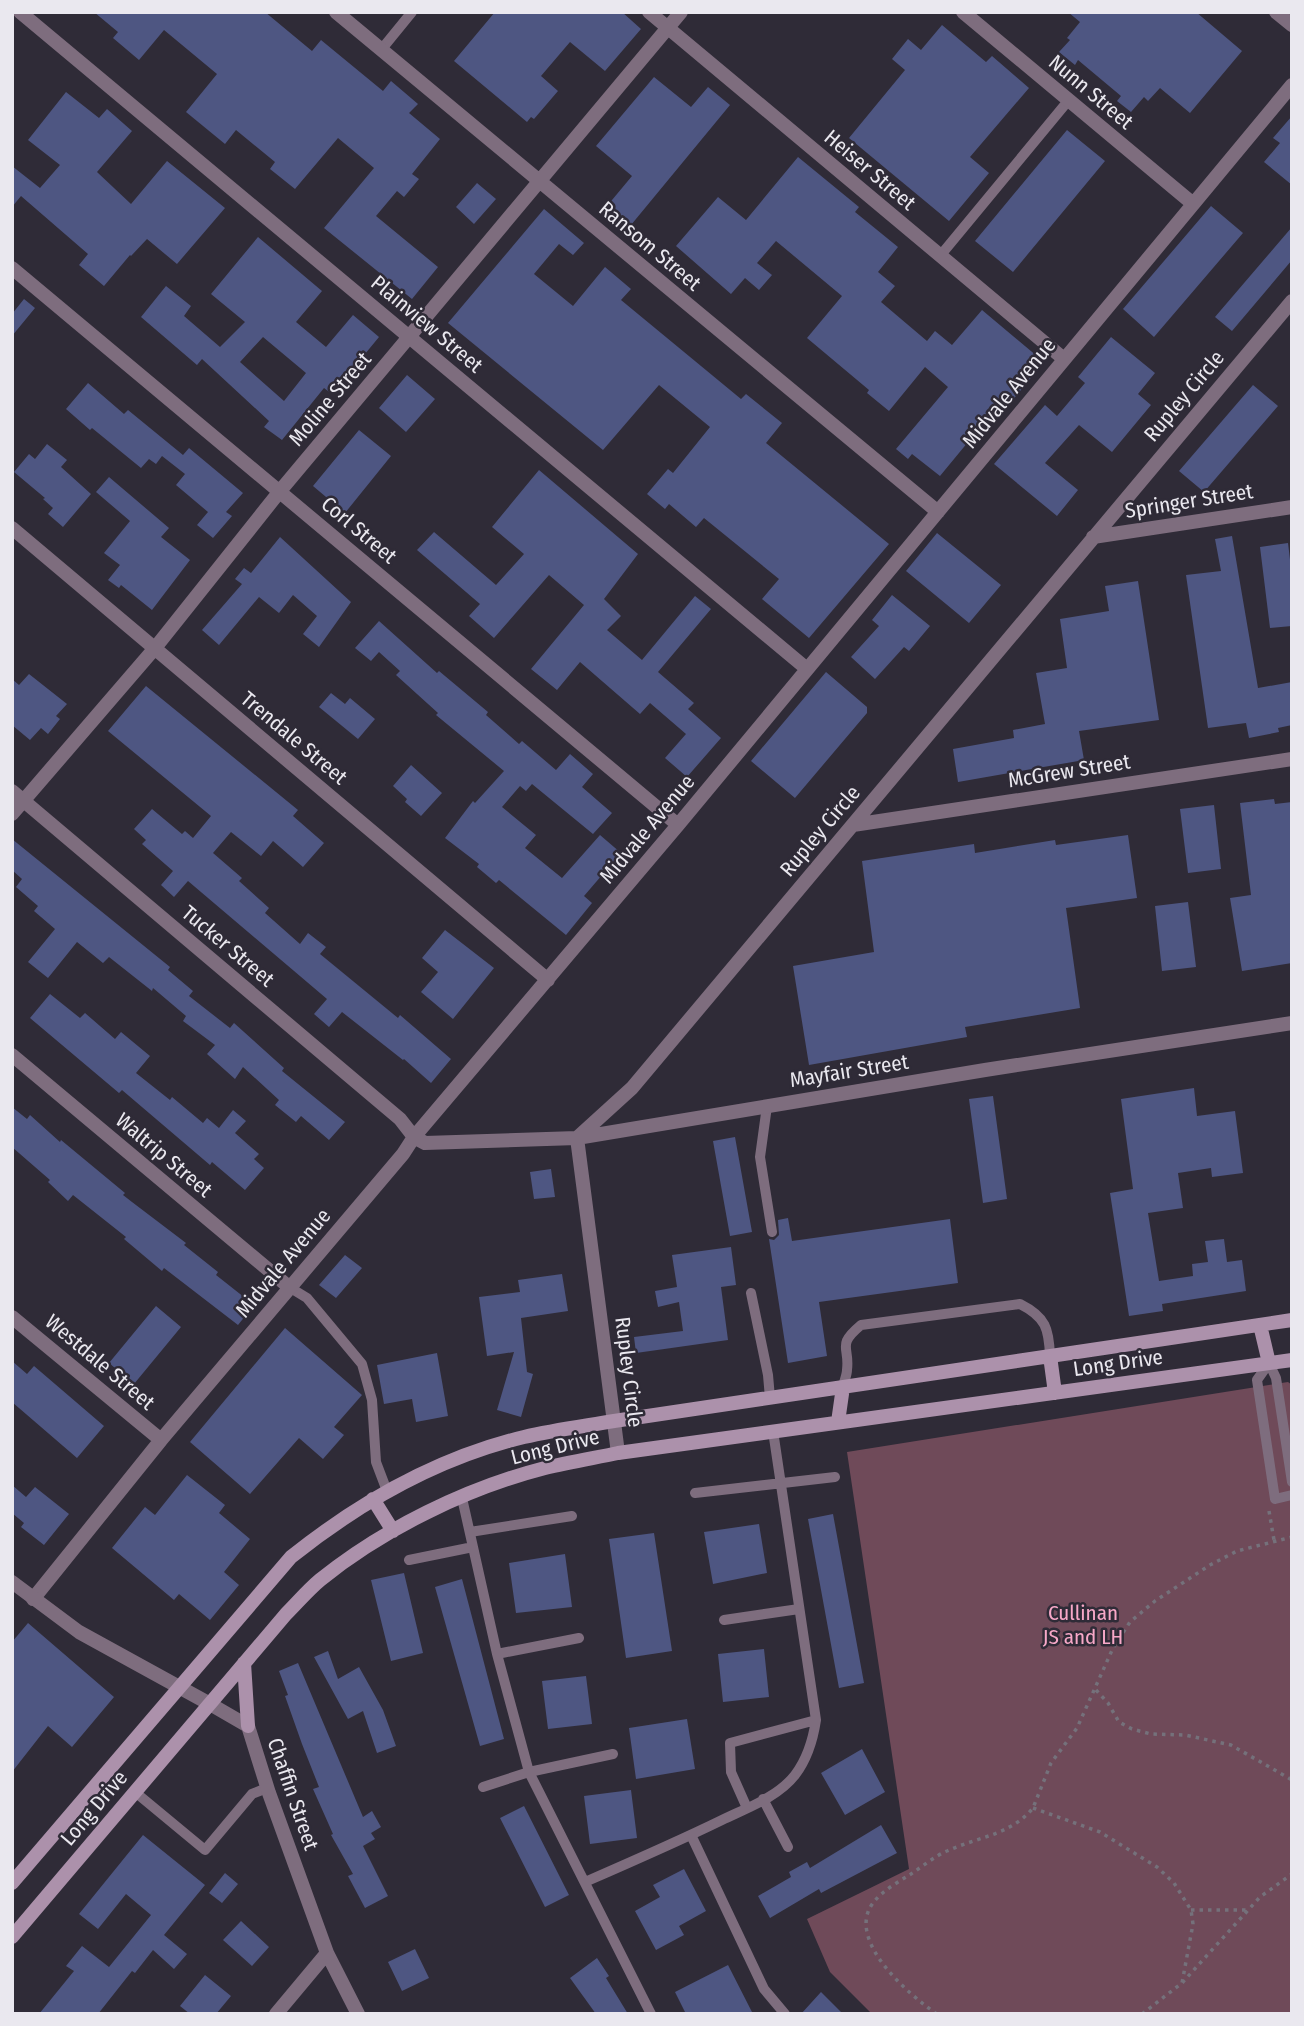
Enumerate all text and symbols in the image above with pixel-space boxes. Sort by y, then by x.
street label: Nunn Street [1043,49,1139,135]
street label: Heiser Street [819,124,921,216]
street label: Ransom Street [594,196,706,296]
street label: Plainview Street [366,270,488,378]
street label: Midvale Avenue [957,333,1061,453]
street label: Rupley Circle [1138,345,1230,447]
street label: Moline Street [283,347,377,451]
street label: Springer Street [1123,478,1255,524]
street label: Corl Street [316,491,402,569]
street label: Trendale Street [235,686,353,790]
street label: McGrew Street [1006,748,1132,793]
street label: Midvale Avenue [594,769,700,889]
street label: Rupley Circle [774,780,866,882]
street label: Tucker Street [176,900,280,992]
street label: Mayfair Street [788,1049,910,1093]
street label: Waltrip Street [110,1107,218,1203]
street label: Midvale Avenue [230,1203,336,1323]
street label: Westdale Street [40,1309,160,1415]
street label: Rupley Circle [609,1315,649,1429]
street label: Long Drive [1072,1344,1164,1382]
street label: Long Drive [508,1423,602,1471]
park label: Cullinan JS and LH [1043,1600,1123,1650]
street label: Chaffin Street [262,1735,324,1854]
street label: Long Drive [55,1765,133,1851]

